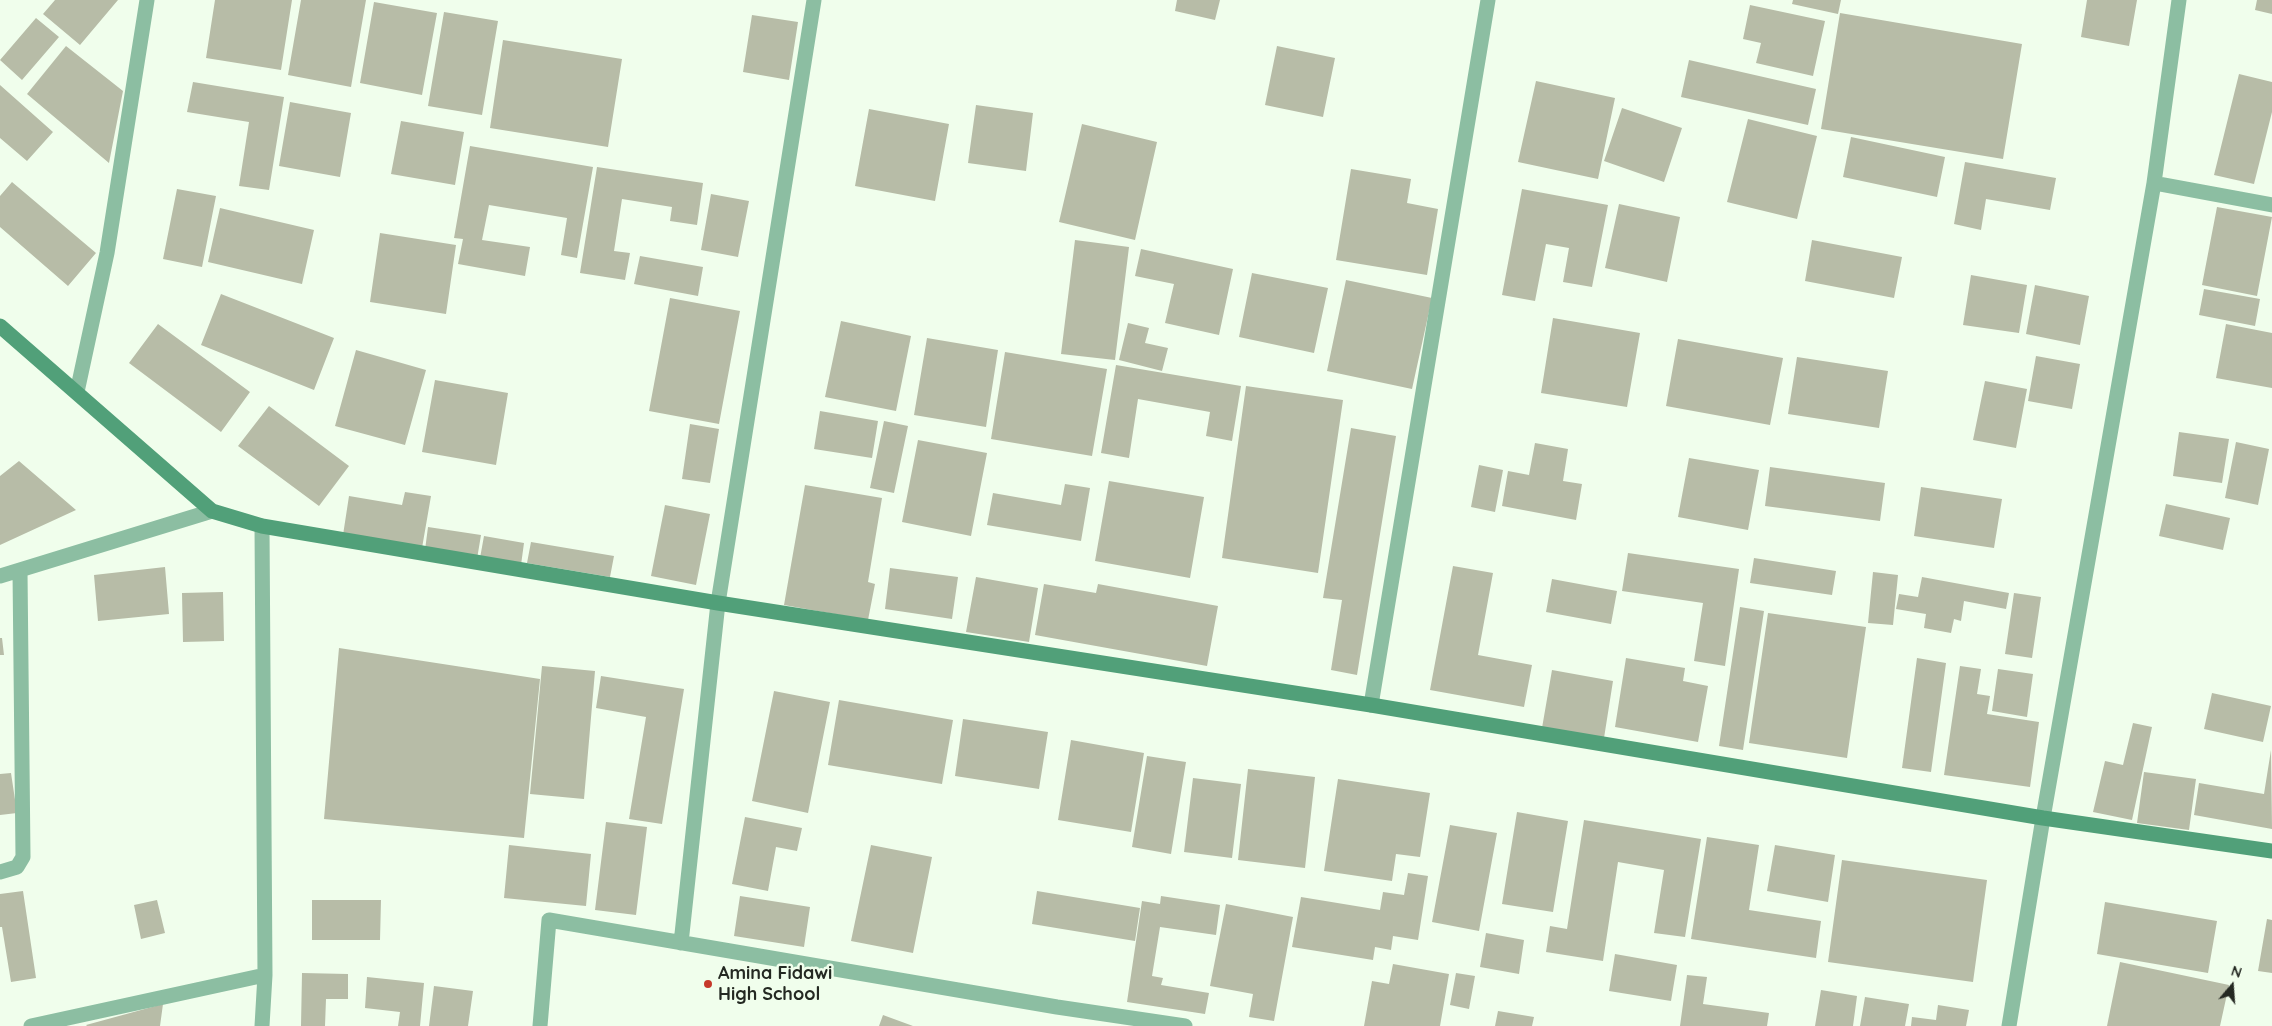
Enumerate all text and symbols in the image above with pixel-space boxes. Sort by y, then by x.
north arrow [2207,961,2257,1011]
text: N [2229,962,2244,982]
place label: Amina Fidawi High School [718,963,832,1006]
marker: Amina Fidawi High School [702,978,714,990]

